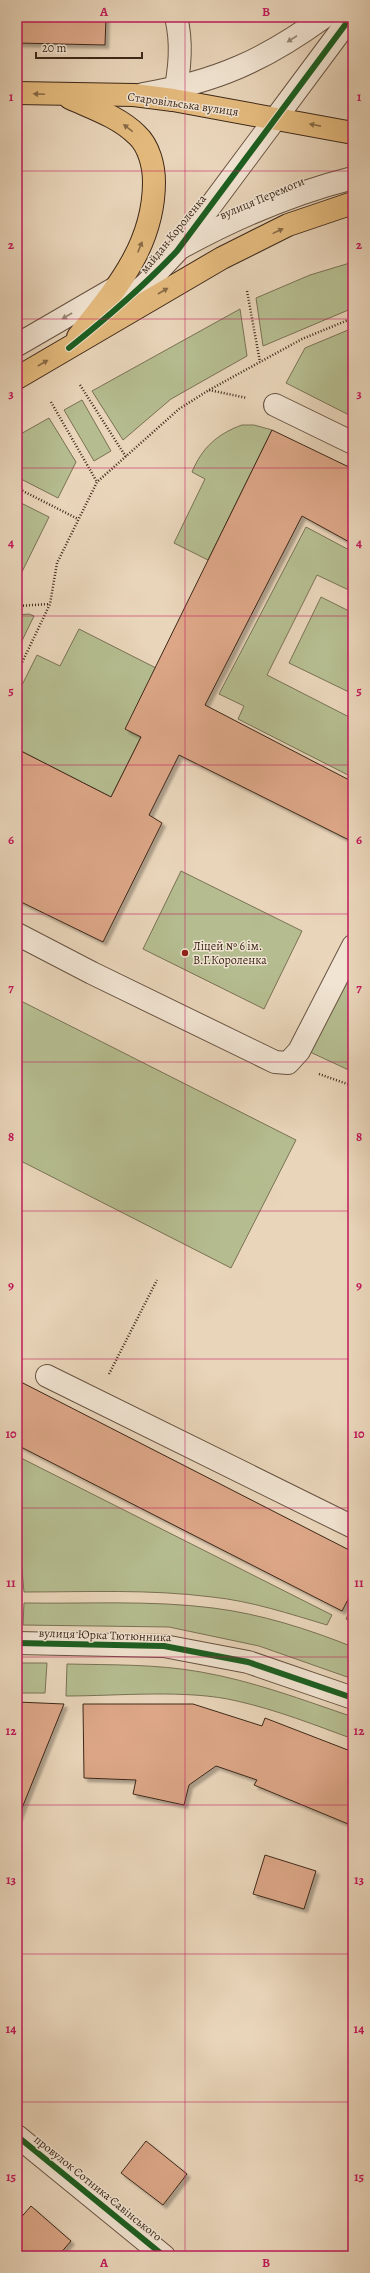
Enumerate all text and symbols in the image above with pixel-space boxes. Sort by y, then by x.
text: A [99,3,109,20]
text: B [262,3,270,20]
scale bar [36,34,142,60]
one-way arrow [287,35,297,43]
text: 20 m [42,40,66,56]
text: 1 [9,88,14,105]
street label: Старовільська вулиця [126,88,240,120]
text: 1 [357,88,362,105]
one-way arrow [32,91,45,97]
one-way arrow [309,122,321,128]
one-way arrow [123,124,134,132]
street label: вулиця Перемоги [217,173,307,223]
street label: майдан Короленка [136,191,210,277]
one-way arrow [272,227,283,234]
text: 2 [8,236,15,253]
text: 2 [356,236,363,253]
one-way arrow [137,241,143,253]
one-way arrow [157,288,169,295]
one-way arrow [61,313,73,320]
one-way arrow [37,360,49,367]
text: 3 [8,385,14,402]
text: 3 [356,385,362,402]
text: 4 [8,534,14,551]
text: 4 [356,534,362,551]
text: 5 [8,682,14,699]
text: 5 [356,682,362,699]
text: 6 [8,831,14,848]
text: 6 [356,831,362,848]
place label: Ліцей № 6 ім. В.Г.Короленка [193,938,267,968]
marker: Ліцей № 6 ім. В.Г.Короленка [180,948,190,958]
text: 7 [8,979,14,996]
text: 7 [356,979,362,996]
text: 8 [8,1128,14,1145]
text: 8 [356,1128,362,1145]
text: 9 [8,1277,14,1294]
text: 9 [356,1277,362,1294]
text: 10 [5,1425,17,1442]
text: 10 [353,1425,365,1442]
text: 11 [6,1574,16,1591]
text: 11 [354,1574,364,1591]
street label: вулиця Юрка Тютюнника [38,1625,172,1645]
text: 12 [6,1722,17,1739]
text: 12 [354,1722,365,1739]
text: 13 [6,1871,17,1888]
text: 13 [354,1871,365,1888]
text: 14 [6,2020,16,2037]
text: 14 [354,2020,364,2037]
street label: провулок Сотника Савінського [31,2131,165,2245]
text: 15 [6,2168,17,2185]
text: 15 [354,2168,365,2185]
text: A [99,2254,109,2271]
text: B [262,2254,270,2271]

